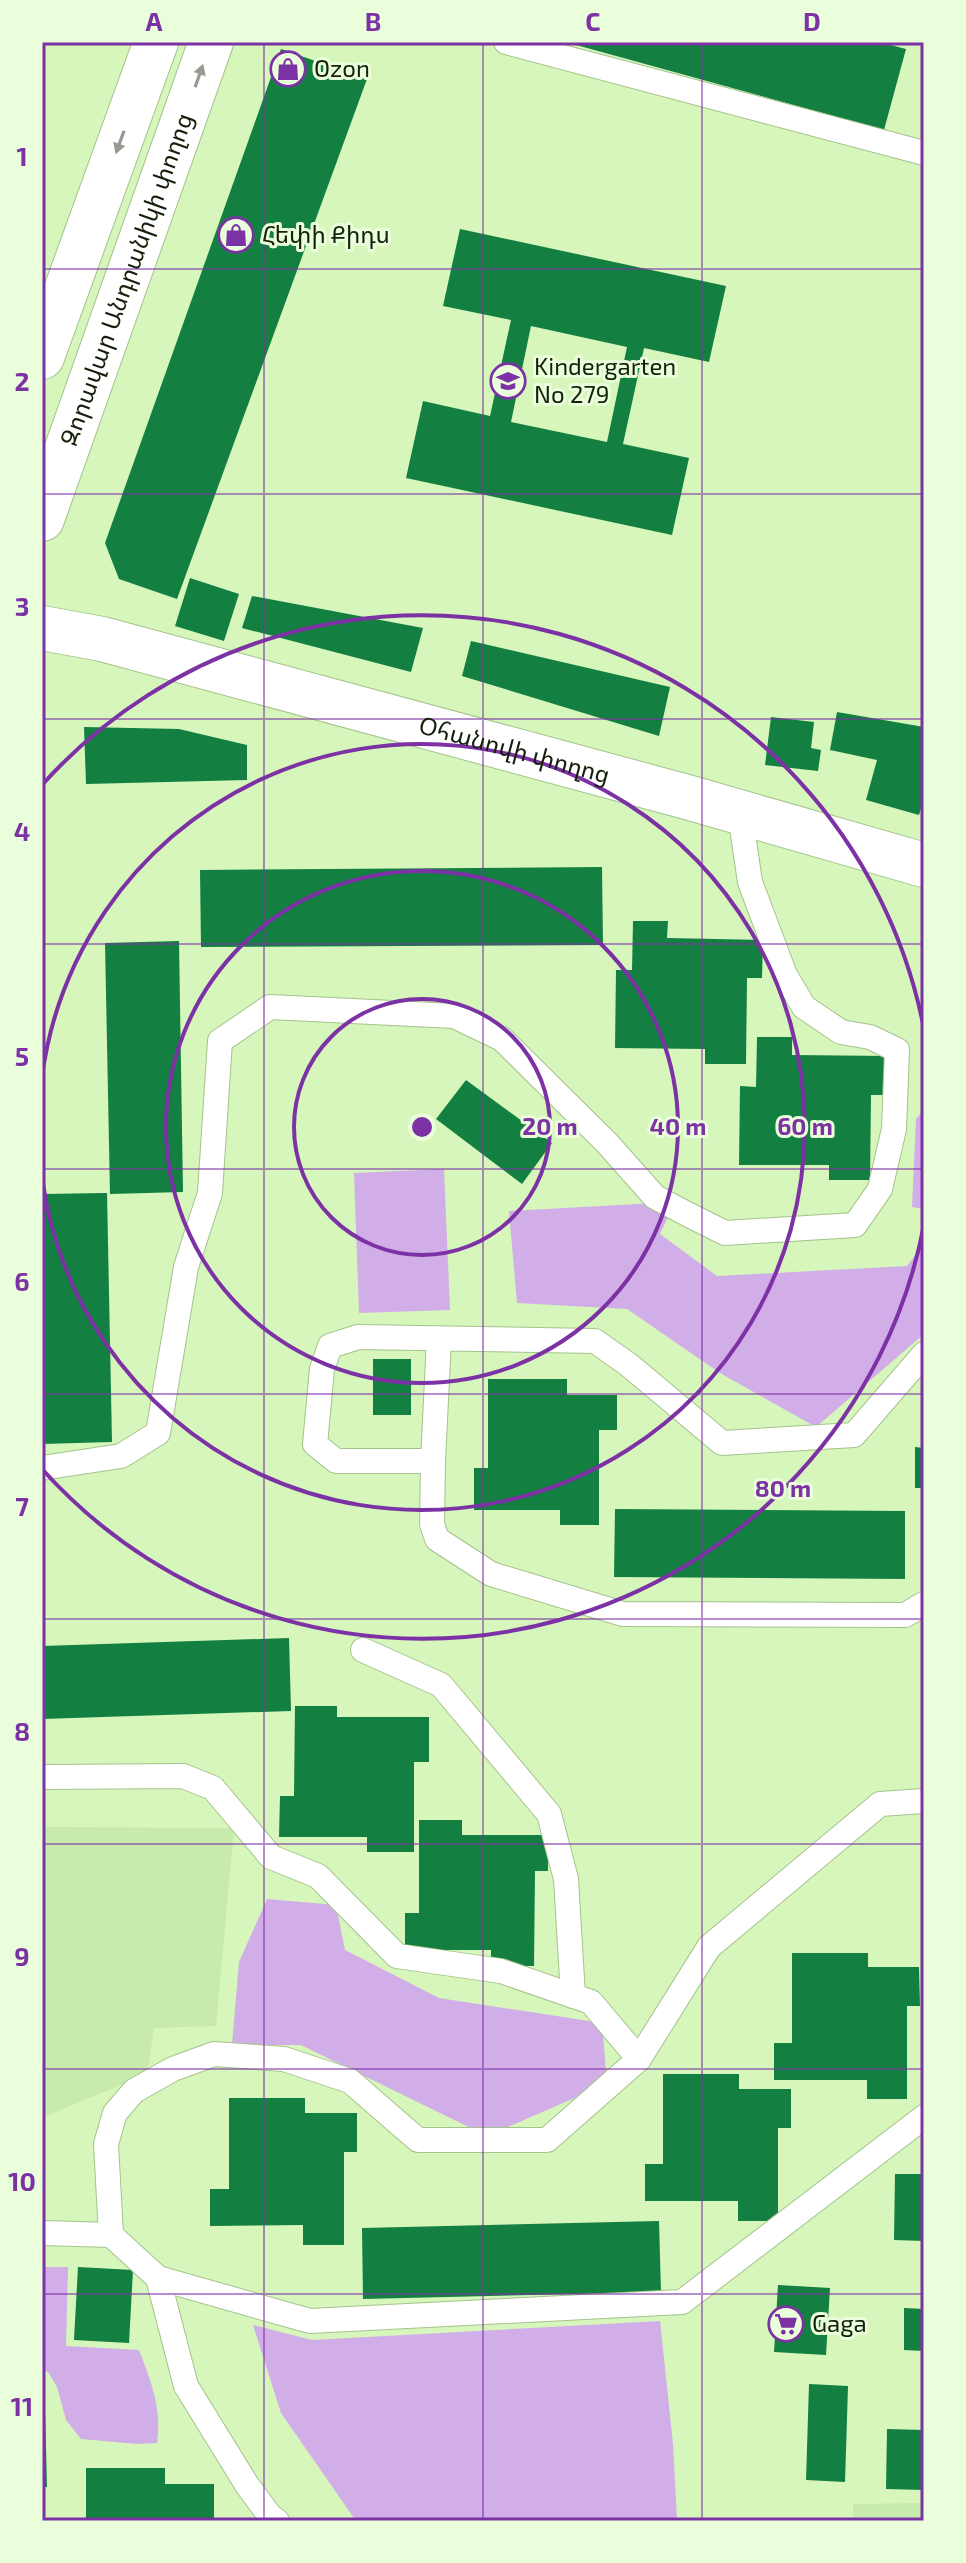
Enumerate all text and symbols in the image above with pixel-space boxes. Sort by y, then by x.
text: A [146,5,163,36]
text: B [365,5,381,36]
text: C [585,5,601,36]
text: D [803,5,821,36]
shop icon: Ozon [269,50,307,88]
place label: Ozon [314,53,370,82]
one-way arrow [193,64,206,88]
street label: Զորավար Անդրանիկի փողոց [53,109,199,449]
one-way arrow [114,130,126,154]
text: 1 [16,140,28,171]
shop icon: Հեփի Քիդս [217,216,255,254]
place label: Հեփի Քիդս [262,219,390,249]
place label: Kindergarten No 279 [534,351,676,408]
school or university icon: Kindergarten No 279 [489,362,527,400]
text: 2 [14,365,30,396]
text: 3 [15,590,29,621]
street label: Օհանովի փողոց [416,709,613,790]
text: 4 [14,815,30,846]
text: 5 [15,1040,29,1071]
text: 20 m [522,1111,578,1140]
text: 40 m [650,1111,706,1140]
text: 60 m [777,1111,833,1140]
centre of rings [408,1113,436,1141]
text: 6 [14,1265,30,1296]
text: 80 m [755,1473,811,1502]
text: 7 [15,1490,29,1521]
text: 8 [14,1715,30,1746]
text: 9 [14,1940,30,1971]
text: 10 [8,2165,36,2196]
supermarket icon: Gaga [767,2305,805,2343]
place label: Gaga [812,2308,867,2337]
text: 11 [11,2390,33,2421]

